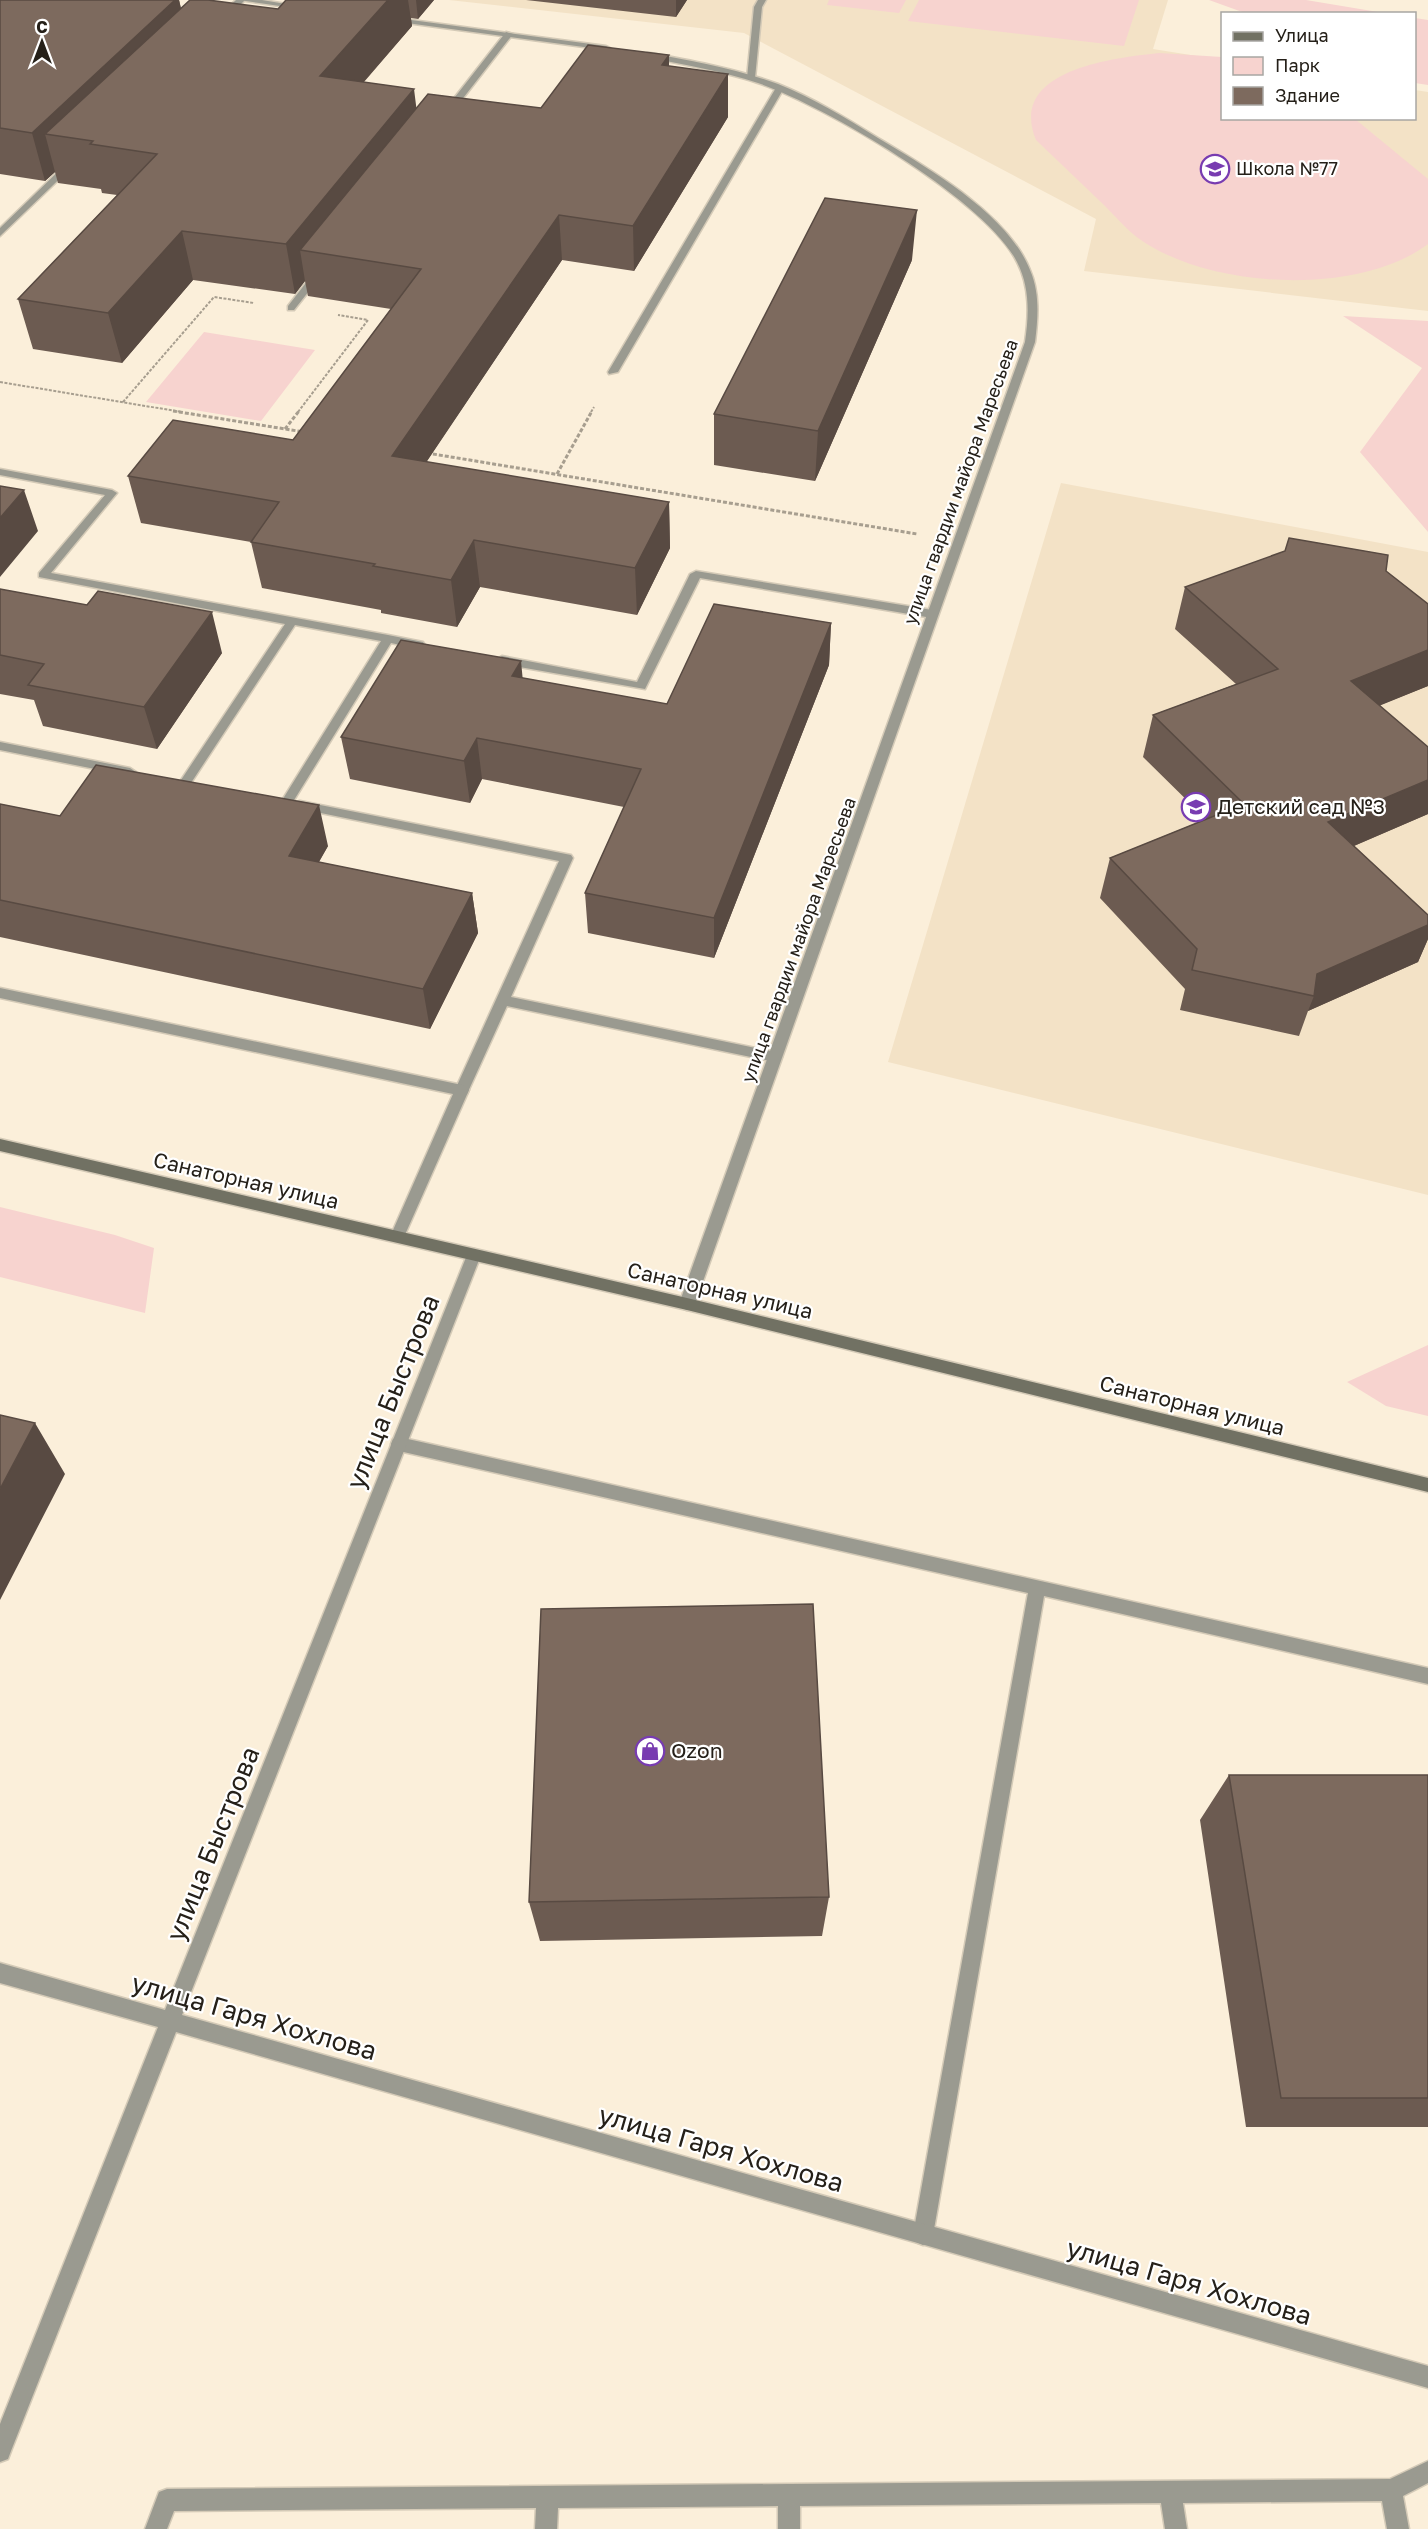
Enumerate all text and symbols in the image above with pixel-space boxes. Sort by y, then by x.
north arrow [12,12,72,72]
legend [1221,12,1416,120]
text: С [36,17,48,37]
text: Улица [1275,24,1329,46]
text: Парк [1275,54,1320,76]
text: Здание [1275,84,1340,106]
school or university icon: Школа №77 [1199,153,1231,185]
place label: Школа №77 [1236,157,1338,179]
street label: улица гвардии майора Маресьева [898,336,1022,627]
school or university icon: Детский сад №3 [1180,791,1212,823]
place label: Детский сад №3 [1217,793,1385,819]
street label: улица гвардии майора Маресьева [736,794,860,1085]
street label: Санаторная улица [151,1146,342,1214]
street label: Санаторная улица [625,1256,816,1324]
street label: улица Быстрова [339,1290,446,1494]
street label: Санаторная улица [1097,1369,1287,1441]
shop icon: Ozon [634,1735,666,1767]
place label: Ozon [671,1737,723,1763]
street label: улица Быстрова [159,1742,266,1946]
street label: улица Гаря Хохлова [128,1967,380,2066]
street label: улица Гаря Хохлова [595,2099,847,2198]
street label: улица Гаря Хохлова [1063,2232,1315,2331]

